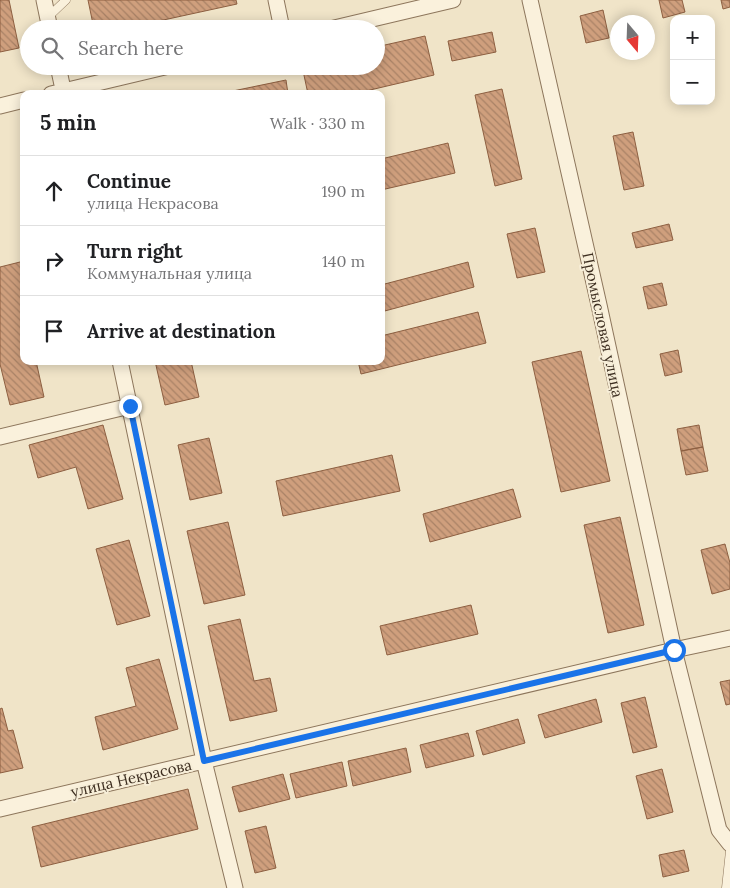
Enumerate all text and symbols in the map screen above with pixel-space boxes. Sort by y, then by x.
north arrow [610,15,655,60]
map controls [670,15,715,105]
button: + [670,15,715,60]
search box [20,20,385,75]
icon: search [38,34,66,62]
text: Search here [78,36,184,60]
button: − [670,60,715,105]
text: 5 min [40,109,96,136]
text: Walk · 330 m [270,113,365,133]
text: Continue [87,169,171,193]
icon: ahead [40,177,68,205]
text: 190 m [321,181,365,201]
text: улица Некрасова [87,193,219,213]
text: Turn right [87,239,183,263]
icon: right [40,247,68,275]
text: 140 m [322,251,365,271]
street label: Промысловая улица [578,251,628,400]
text: Коммунальная улица [87,263,252,283]
icon: arrive [40,317,68,345]
text: Arrive at destination [87,319,276,343]
route end [119,395,142,418]
route start [663,639,686,662]
street label: улица Некрасова [69,755,194,801]

